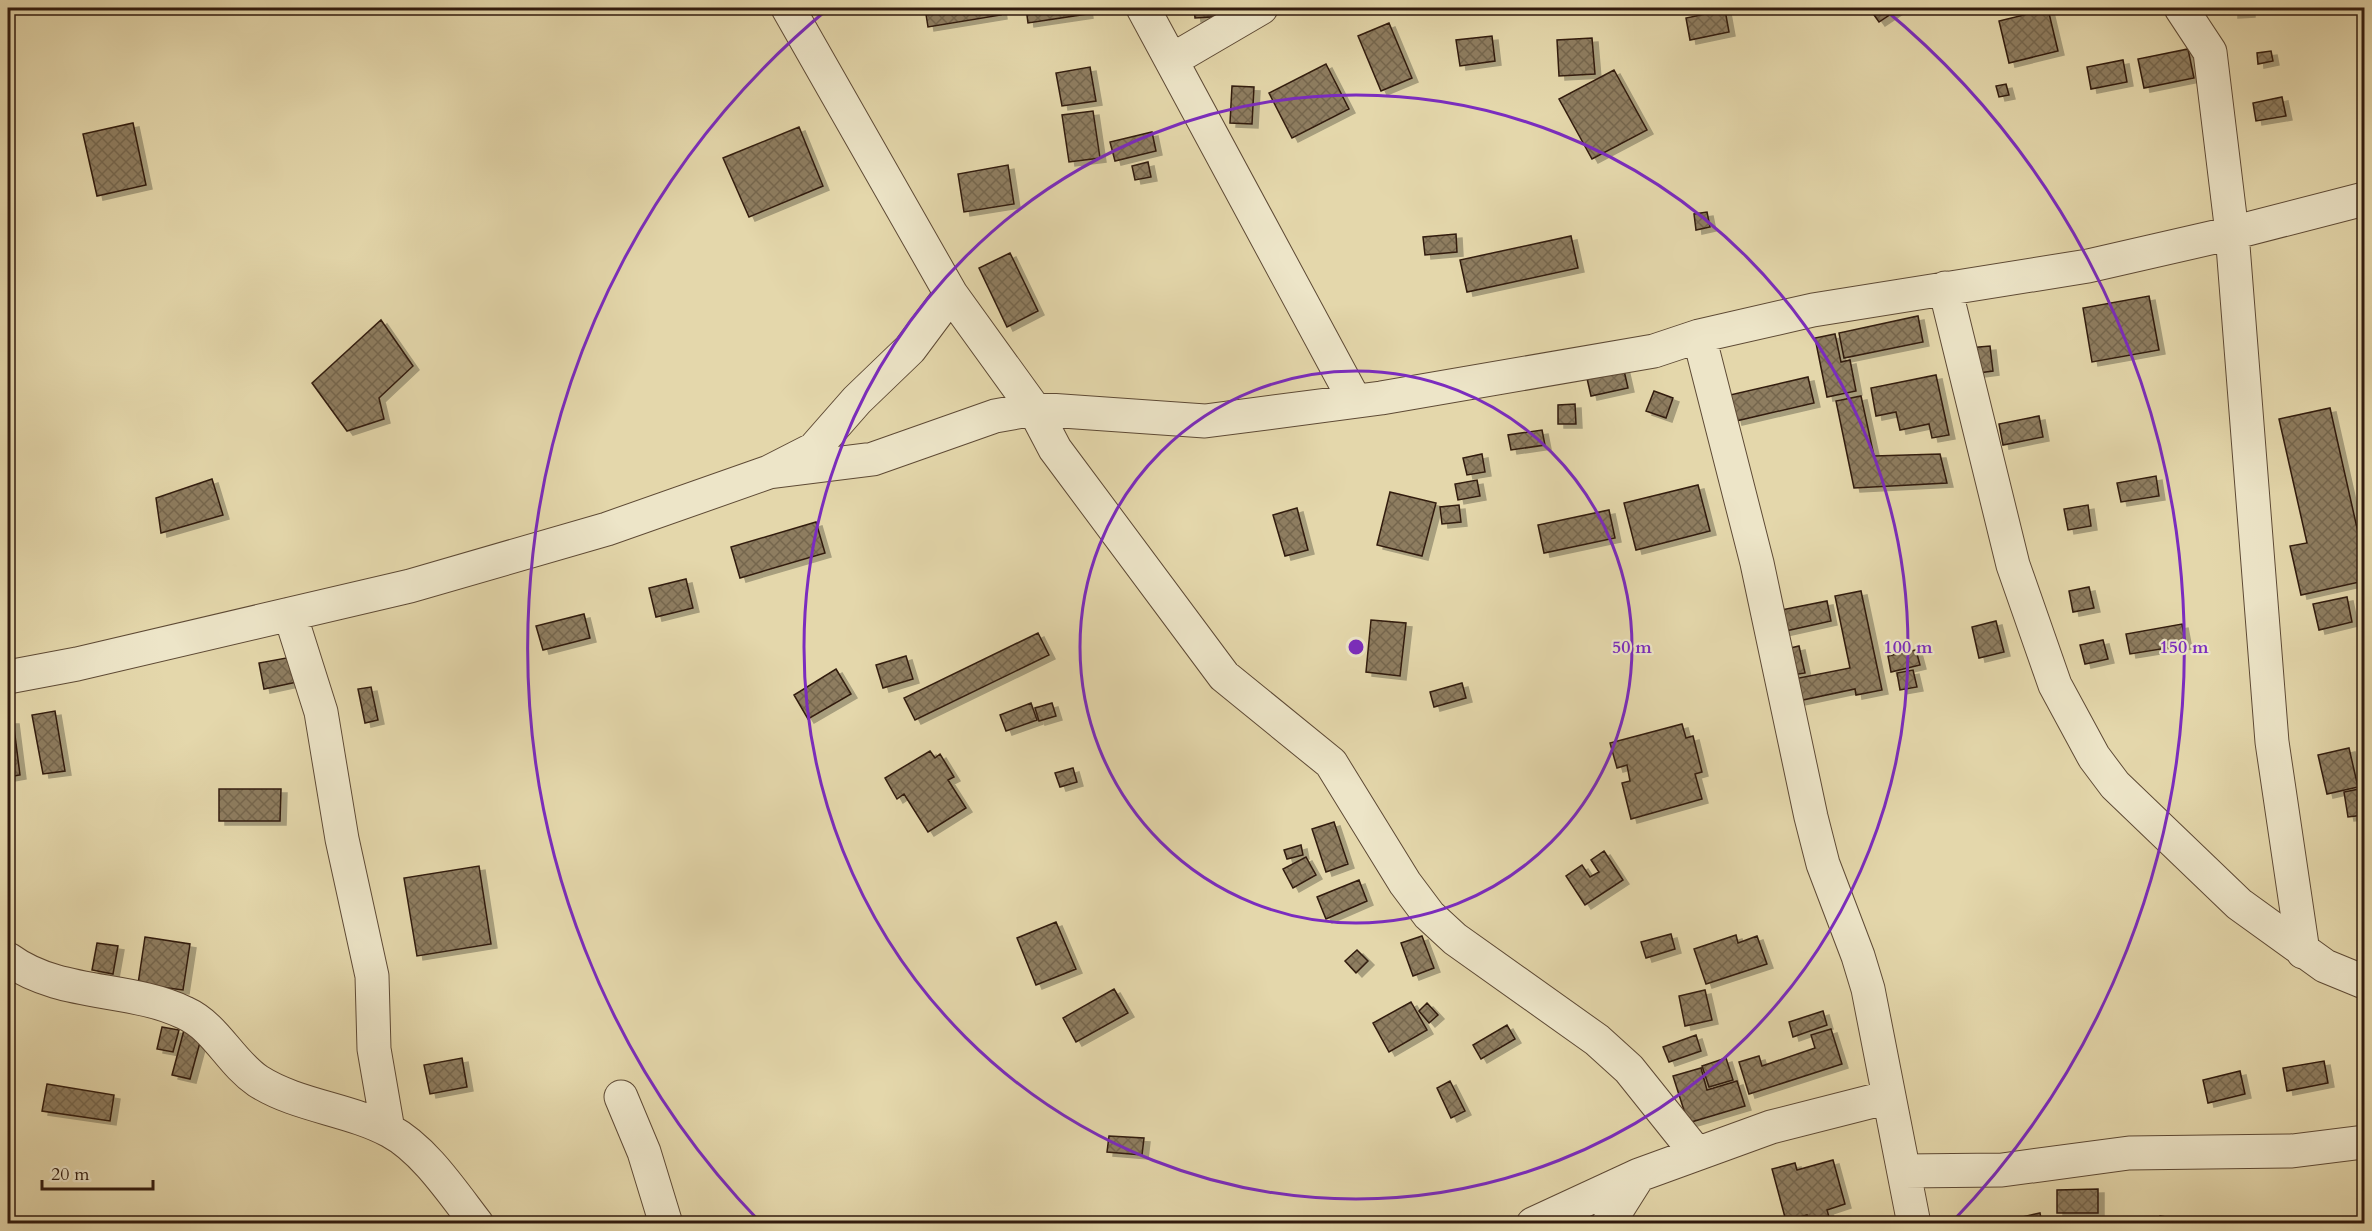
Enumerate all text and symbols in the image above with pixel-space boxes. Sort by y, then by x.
text: 50 m [1612,635,1652,660]
text: 100 m [1883,635,1933,660]
text: 150 m [2159,635,2209,660]
centre of rings [1346,637,1366,657]
scale bar [42,1153,153,1191]
text: 20 m [51,1162,90,1187]

